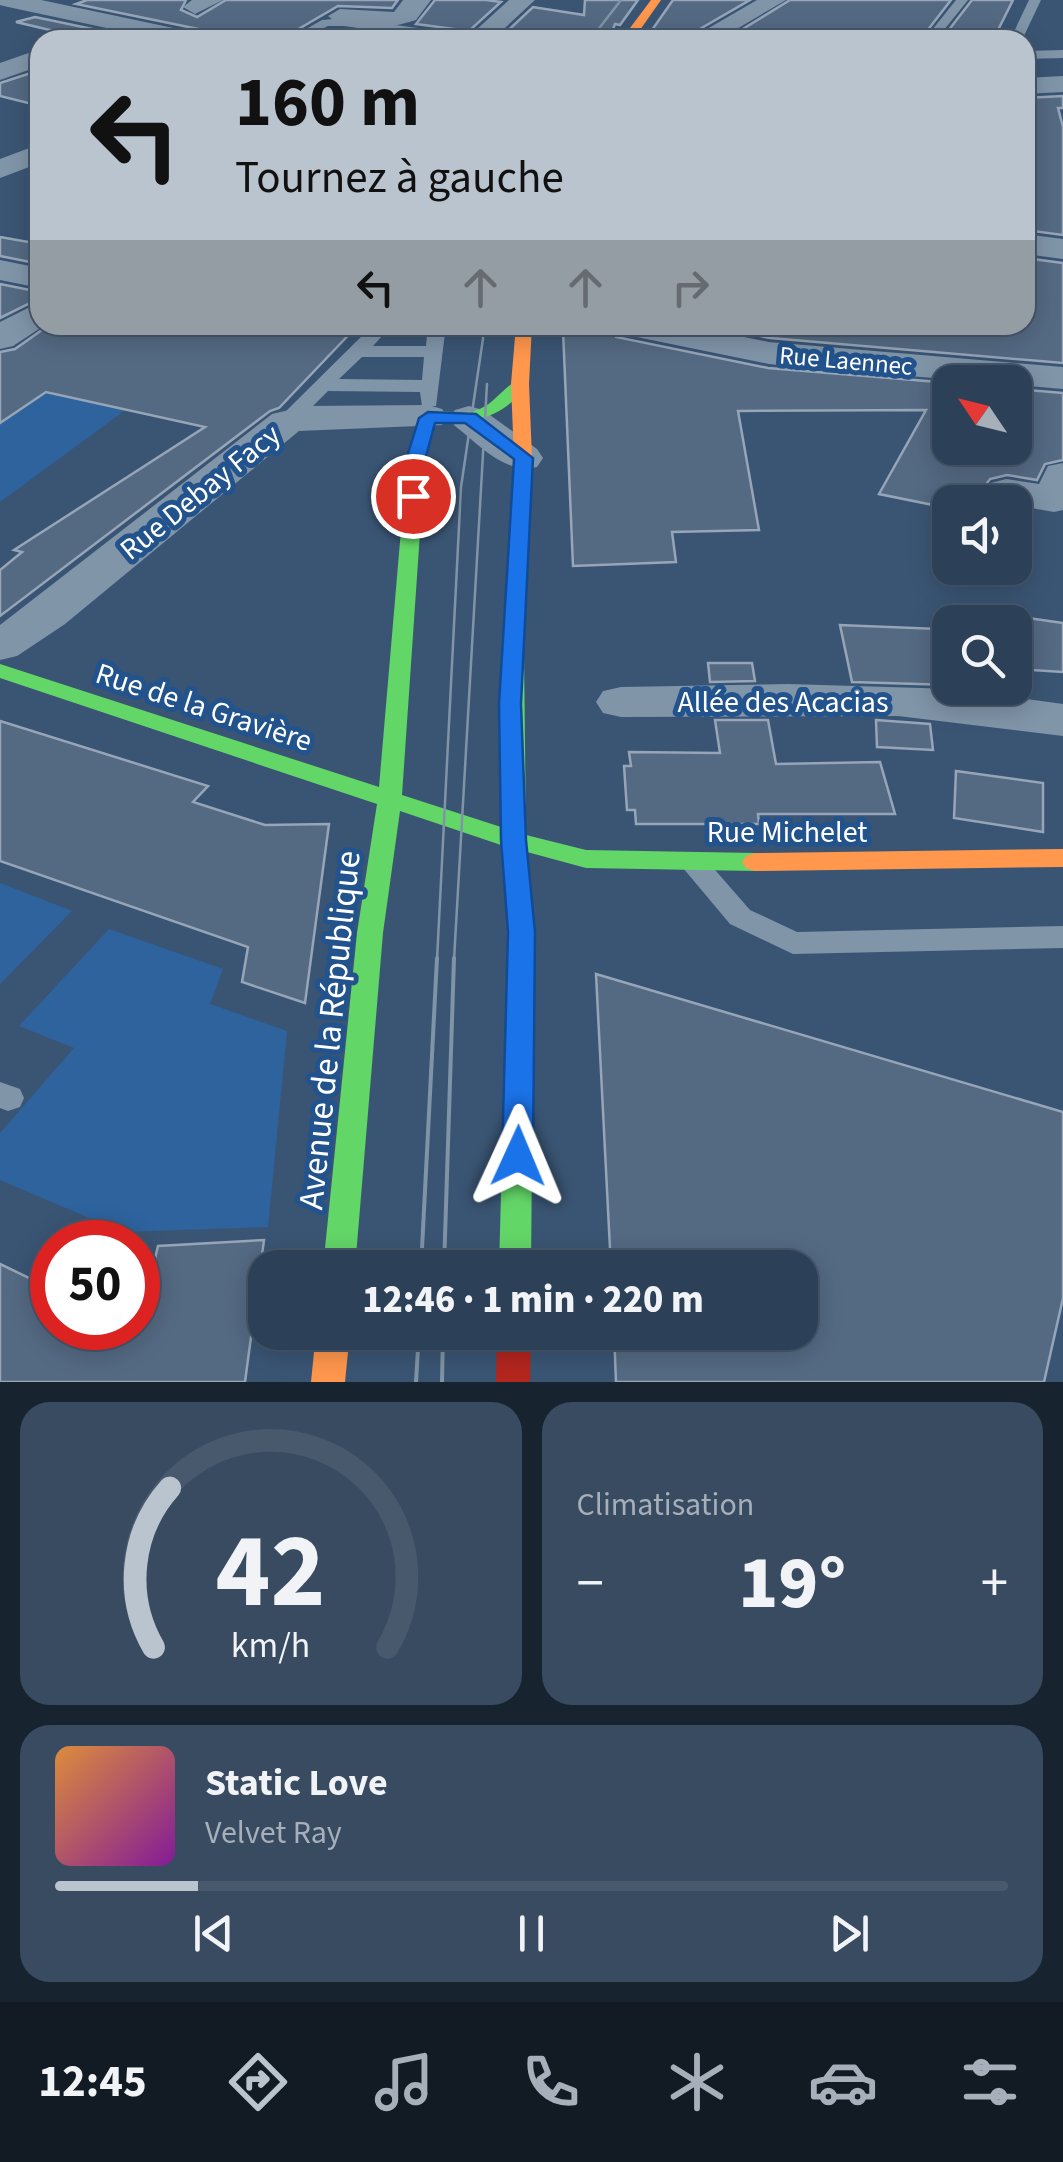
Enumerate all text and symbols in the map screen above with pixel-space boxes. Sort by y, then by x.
text: 160 m [235,53,420,153]
icon: left [70,70,200,200]
text: Tournez à gauche [235,146,564,210]
icon: left [348,260,403,315]
icon: ahead [453,260,508,315]
icon: ahead [558,260,613,315]
icon: right [663,260,718,315]
street label: Rue Laennec [778,337,914,385]
north arrow [932,365,1032,465]
map controls [932,365,1032,705]
street label: Rue Debay Facy [111,414,290,571]
pin [371,454,456,539]
icon: arrive [386,469,441,524]
button: sound [932,485,1032,585]
button: search [932,605,1032,705]
street label: Rue de la Gravière [90,652,318,763]
street label: Allée des Acacias [678,681,889,724]
street label: Rue Michelet [707,811,867,854]
street label: Avenue de la République [286,848,374,1212]
position arrow [466,1104,570,1208]
speed limit sign: 50 [30,1220,160,1350]
text: 12:46 · 1 min · 220 m [362,1273,704,1327]
text: Climatisation [577,1482,754,1528]
text: 42 [216,1499,326,1647]
text: 19° [738,1530,846,1637]
text: − [577,1545,604,1623]
text: + [981,1545,1008,1623]
text: km/h [231,1620,310,1671]
text: Static Love [205,1756,388,1810]
text: Velvet Ray [205,1810,342,1856]
icon: previous [186,1906,241,1961]
icon: pause [504,1906,559,1961]
icon: next [822,1906,877,1961]
icon: directions [223,2047,293,2117]
icon: music [369,2047,439,2117]
icon: phone [516,2047,586,2117]
icon: climate [662,2047,732,2117]
icon: car [808,2047,878,2117]
icon: filters [955,2047,1025,2117]
text: 12:45 [38,2050,147,2114]

